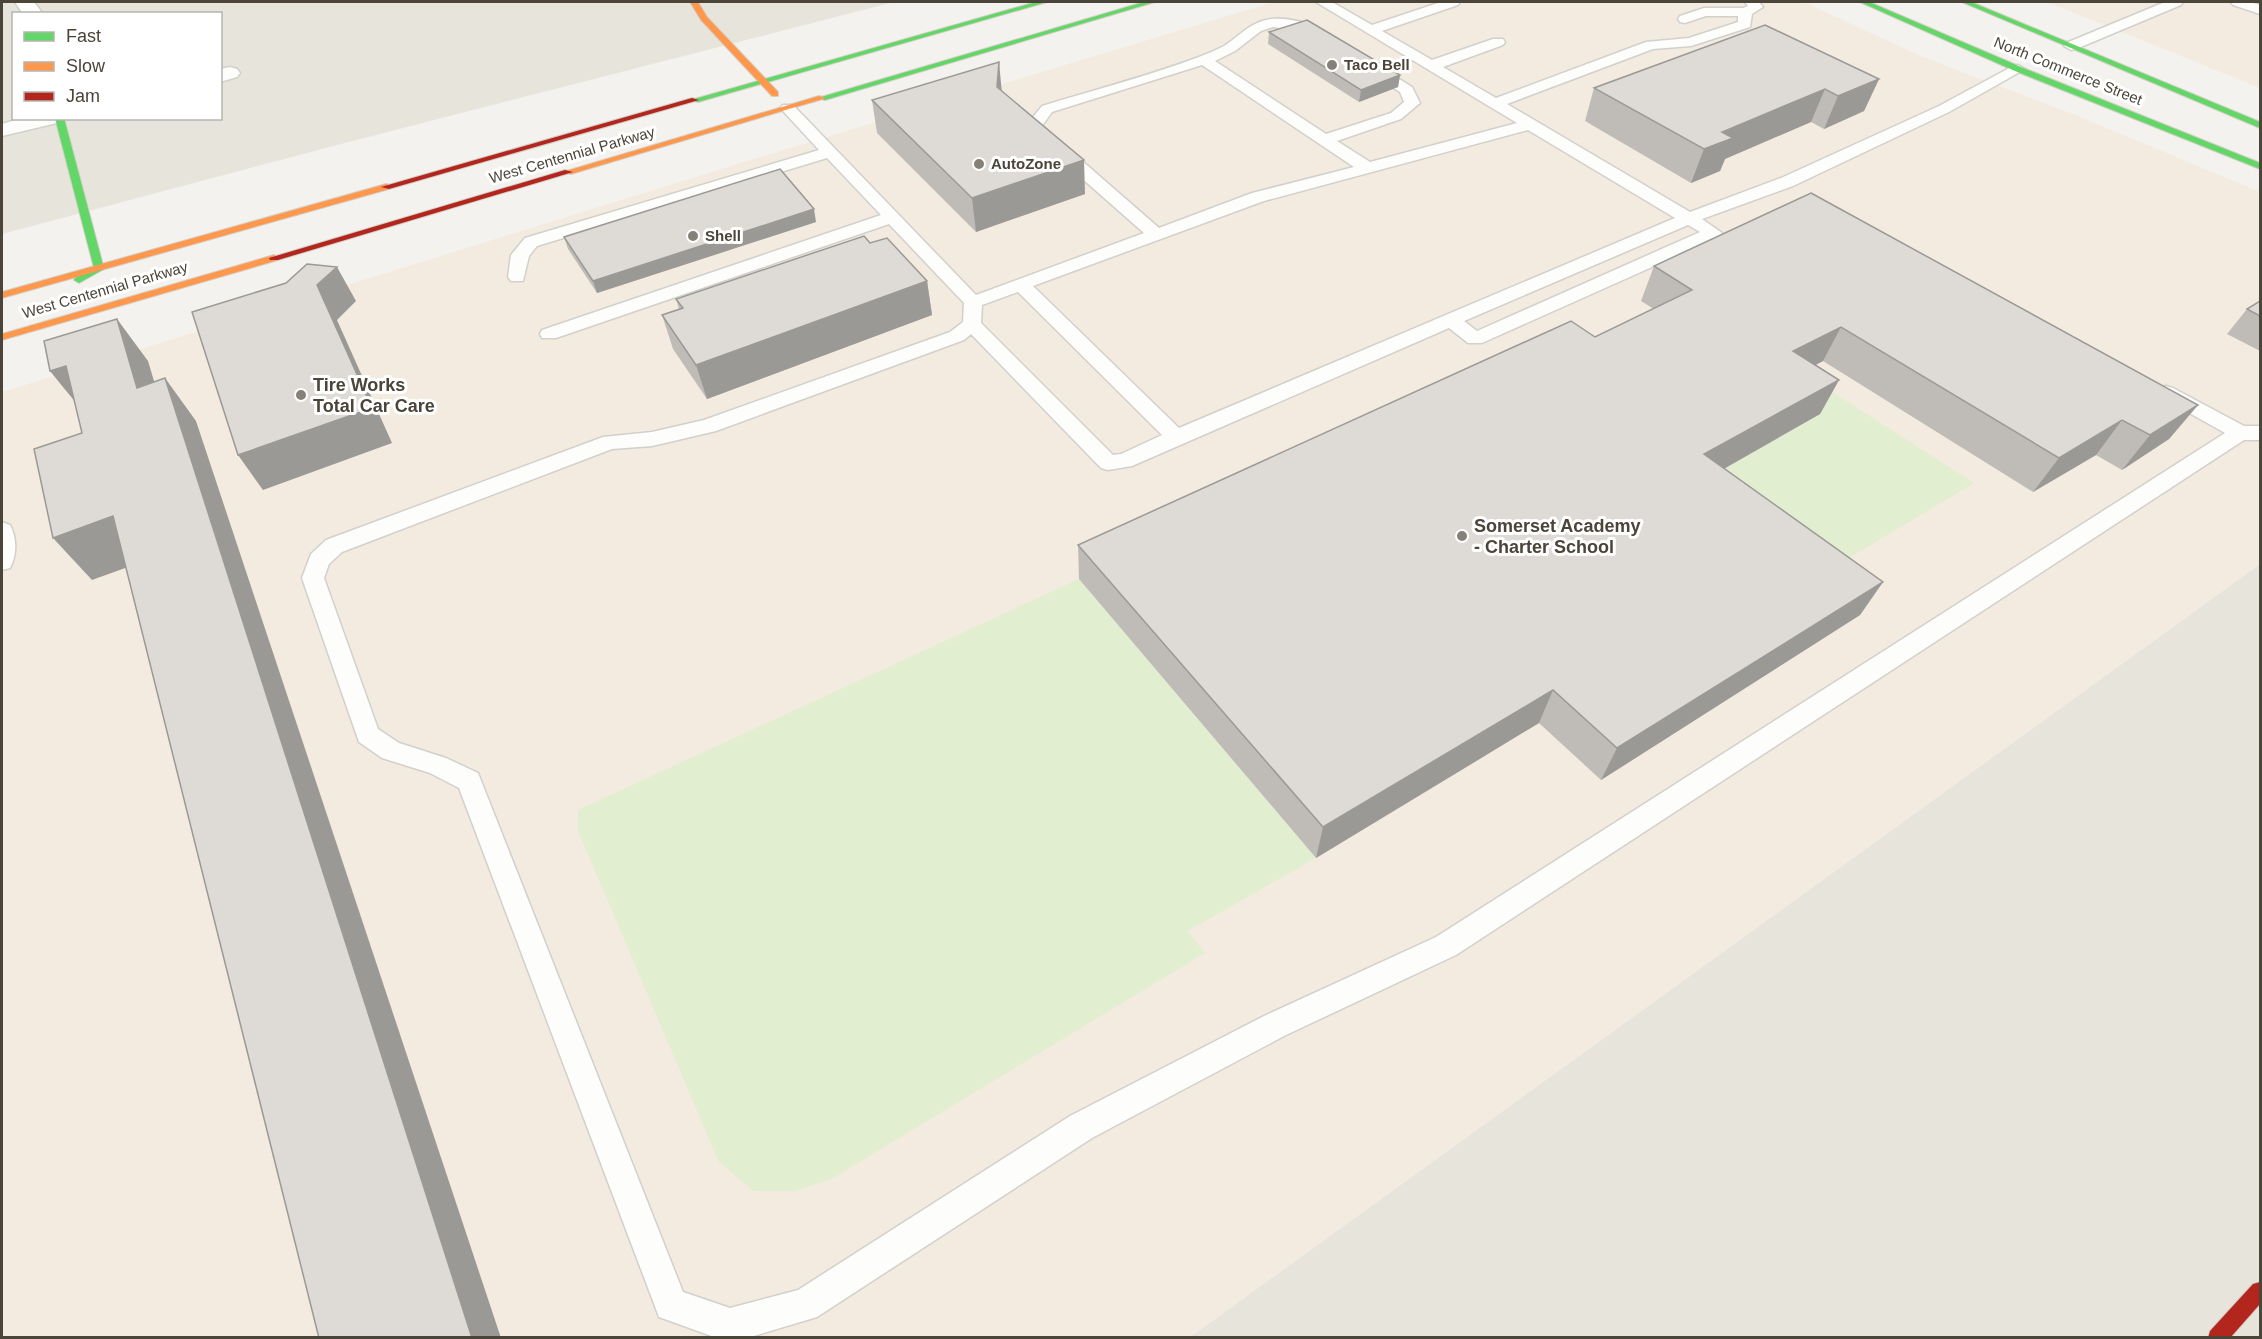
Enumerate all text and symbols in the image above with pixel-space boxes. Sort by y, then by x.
legend [12,12,222,120]
text: Fast [66,26,101,46]
street label: North Commerce Street [1992,33,2146,108]
text: Slow [66,56,106,76]
place label: Taco Bell [1344,56,1410,73]
marker: Taco Bell [1325,58,1339,72]
text: Jam [66,86,100,106]
street label: West Centennial Parkway [487,123,657,186]
place label: AutoZone [991,155,1061,172]
marker: AutoZone [972,157,986,171]
place label: Shell [705,227,741,244]
marker: Shell [686,229,700,243]
street label: West Centennial Parkway [20,258,190,321]
place label: Tire Works Total Car Care [313,375,435,416]
marker: Tire Works Total Car Care [294,388,308,402]
place label: Somerset Academy - Charter School [1474,516,1640,557]
marker: Somerset Academy - Charter School [1455,529,1469,543]

